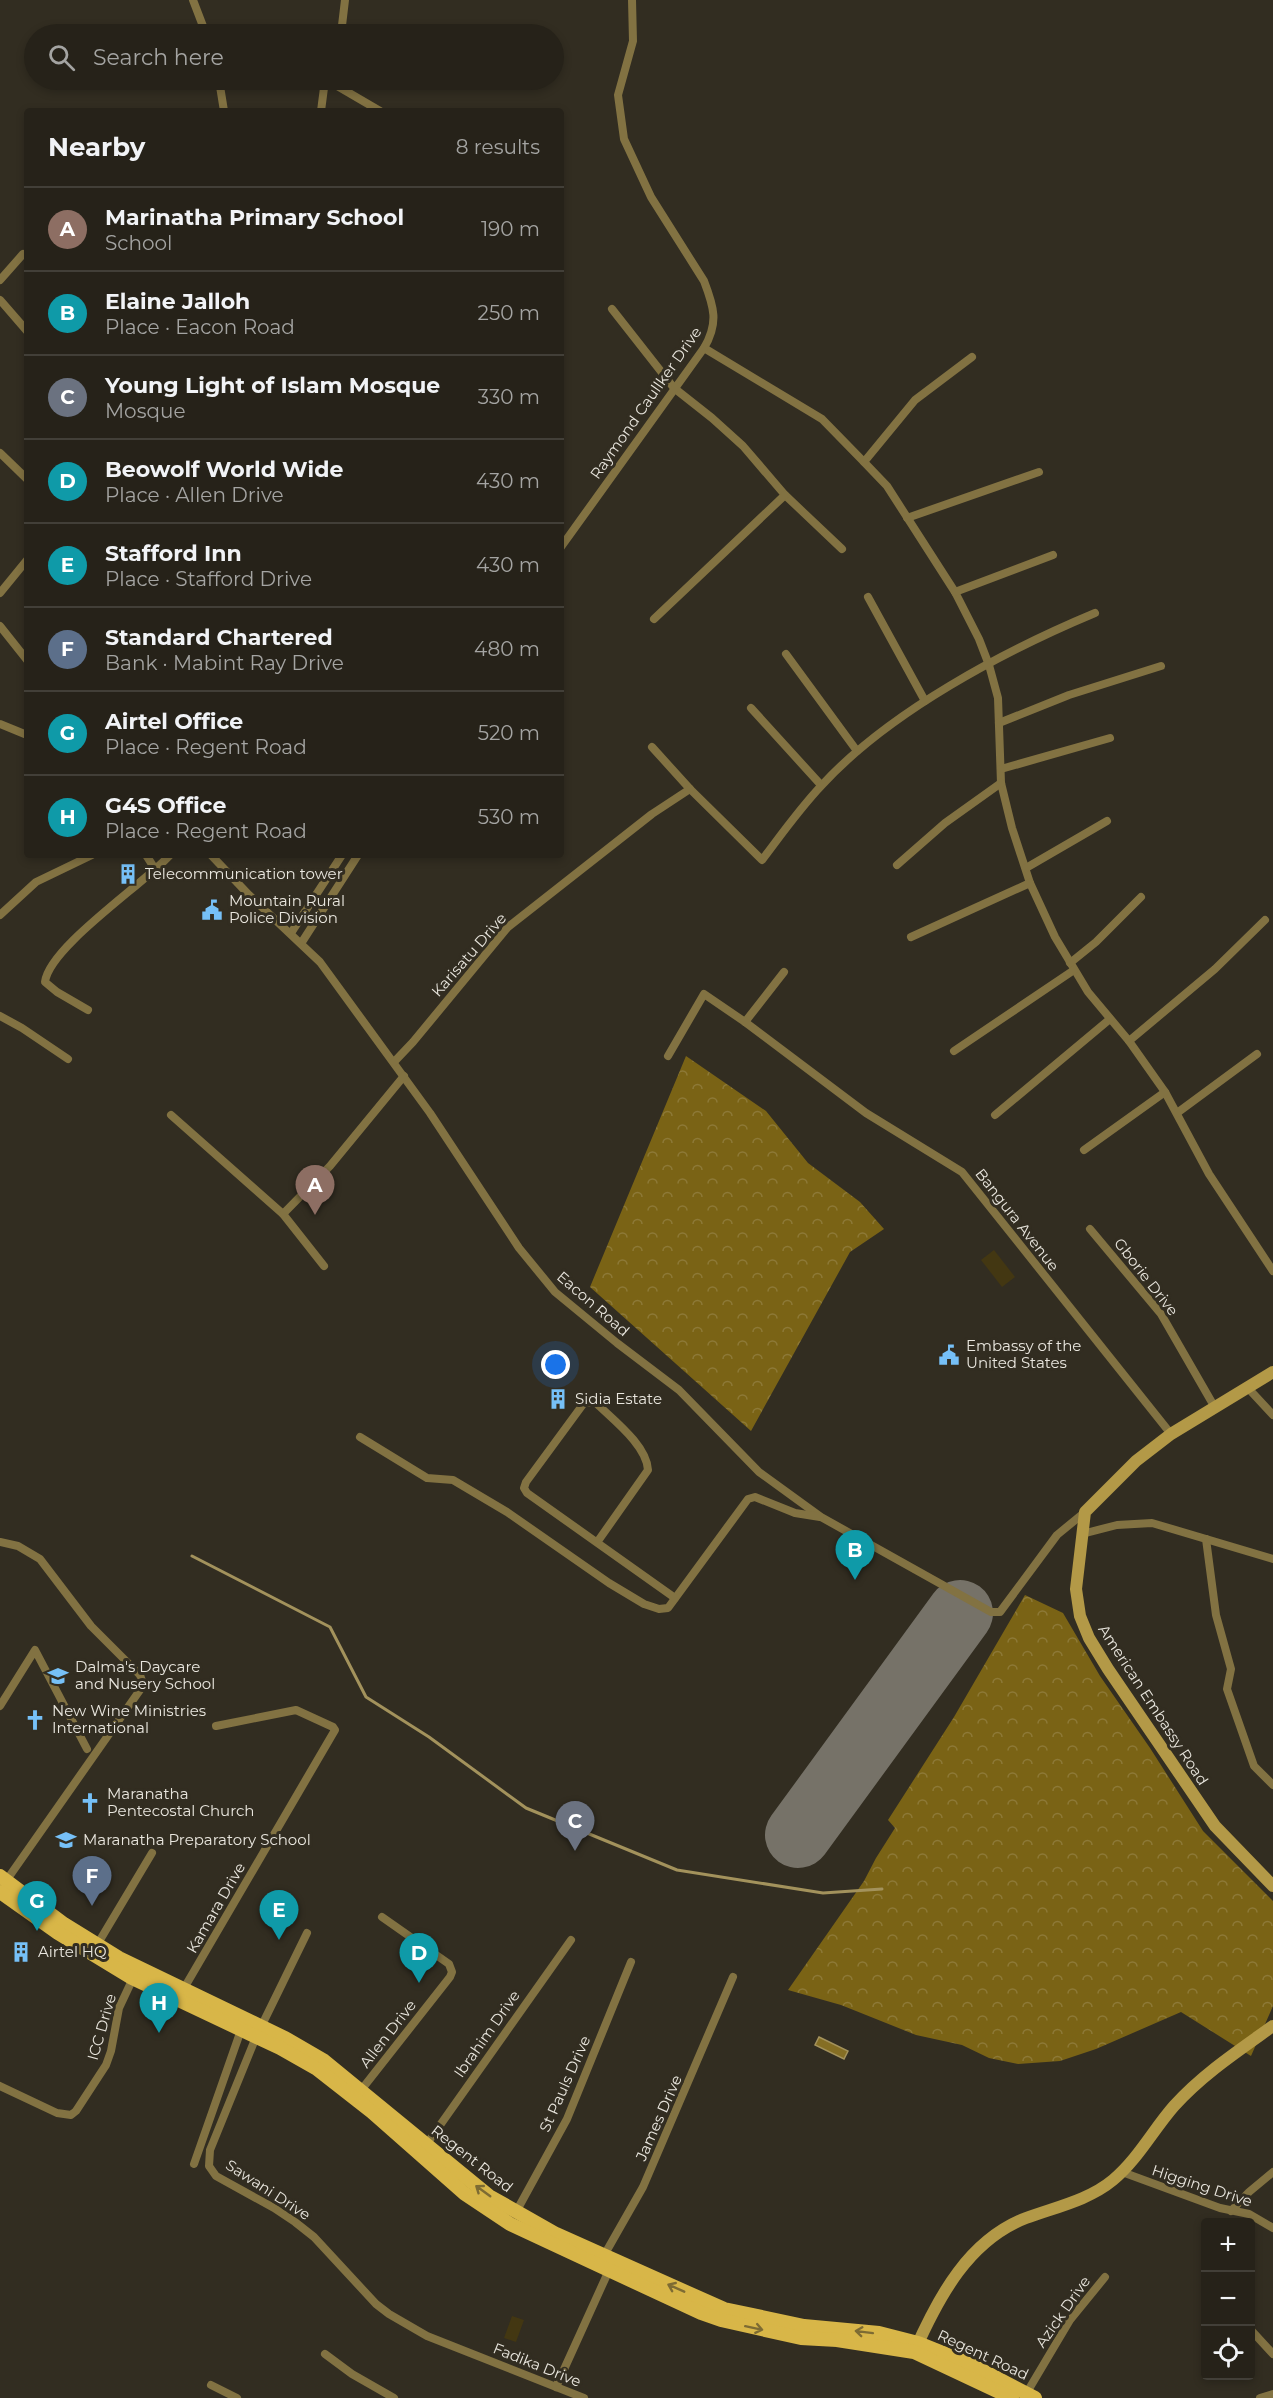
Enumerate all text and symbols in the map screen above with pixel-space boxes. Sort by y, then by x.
search box [24,24,564,90]
icon: search [45,41,78,74]
text: Search here [93,44,224,71]
text: Nearby [48,131,145,163]
text: 8 results [456,135,540,159]
text: Marinatha Primary School [105,204,404,231]
text: A [60,217,75,241]
text: 190 m [481,217,540,241]
text: School [105,231,172,255]
text: Elaine Jalloh [105,288,250,315]
text: B [60,301,75,325]
text: 250 m [478,301,540,325]
text: Place · Eacon Road [105,315,295,339]
street label: Raymond Caullker Drive [586,323,705,483]
text: Young Light of Islam Mosque [105,372,440,399]
text: C [60,385,75,409]
text: 330 m [478,385,540,409]
text: Mosque [105,399,185,423]
text: Beowolf World Wide [105,456,343,483]
text: D [59,469,76,493]
text: 430 m [476,469,540,493]
text: Place · Allen Drive [105,483,284,507]
text: Stafford Inn [105,540,242,567]
text: E [61,553,74,577]
text: 430 m [476,553,540,577]
text: Place · Stafford Drive [105,567,312,591]
text: Standard Chartered [105,624,333,651]
text: F [61,637,74,661]
text: 480 m [474,637,540,661]
text: Bank · Mabint Ray Drive [105,651,344,675]
text: Airtel Office [105,708,243,735]
text: G [60,721,75,745]
text: 520 m [478,721,540,745]
text: Place · Regent Road [105,735,307,759]
text: G4S Office [105,792,226,819]
text: H [59,805,76,829]
text: 530 m [478,805,540,829]
text: Place · Regent Road [105,819,307,843]
building icon: Telecommunication tower [116,862,140,886]
place label: Telecommunication tower [145,864,343,883]
place label: Mountain Rural Police Division [229,891,345,927]
public building icon: Mountain Rural Police Division [200,898,224,922]
street label: Karisatu Drive [427,909,510,1000]
street label: Bangura Avenue [971,1164,1063,1275]
pin: A [296,1166,334,1215]
street label: Gborie Drive [1110,1234,1183,1319]
street label: Eacon Road [553,1267,633,1340]
place label: Embassy of the United States [966,1336,1081,1372]
public building icon: Embassy of the United States [937,1343,961,1367]
your location [541,1350,570,1379]
building icon: Sidia Estate [546,1387,570,1411]
place label: Sidia Estate [575,1389,662,1408]
pin: B [836,1530,874,1580]
street label: American Embassy Road [1094,1621,1213,1789]
place label: Dalma's Daycare and Nusery School [75,1657,215,1693]
school or university icon: Dalma's Daycare and Nusery School [46,1664,70,1688]
place label: New Wine Ministries International [52,1701,206,1737]
church icon: New Wine Ministries International [23,1708,47,1732]
place label: Maranatha Pentecostal Church [107,1784,254,1820]
church icon: Maranatha Pentecostal Church [78,1791,102,1815]
pin: C [556,1802,594,1851]
school or university icon: Maranatha Preparatory School [54,1828,78,1852]
place label: Maranatha Preparatory School [83,1830,311,1849]
pin: F [72,1856,112,1906]
street label: Kamara Drive [182,1859,249,1956]
pin: G [18,1882,57,1931]
pin: E [260,1890,298,1940]
pin: D [400,1934,438,1983]
building icon: Airtel HQ [9,1940,33,1964]
place label: Airtel HQ [38,1942,107,1961]
pin: H [140,1984,178,2033]
street label: Ibrahim Drive [449,1986,524,2081]
street label: ICC Drive [83,1991,120,2062]
street label: Allen Drive [355,1996,420,2072]
street label: St Pauls Drive [535,2033,594,2135]
street label: James Drive [631,2072,686,2165]
street label: Regent Road [428,2121,517,2196]
street label: Sawani Drive [222,2155,314,2224]
street label: Higging Drive [1150,2160,1255,2211]
one-way arrow [475,2185,491,2197]
map controls [1201,2218,1255,2380]
button: + [1201,2218,1255,2272]
street label: Azick Drive [1031,2272,1094,2351]
button: − [1201,2272,1255,2326]
one-way arrow [667,2282,685,2293]
one-way arrow [744,2323,763,2334]
street label: Regent Road [935,2325,1032,2384]
one-way arrow [855,2326,875,2337]
button: locate [1201,2326,1255,2380]
street label: Fadika Drive [490,2338,584,2391]

